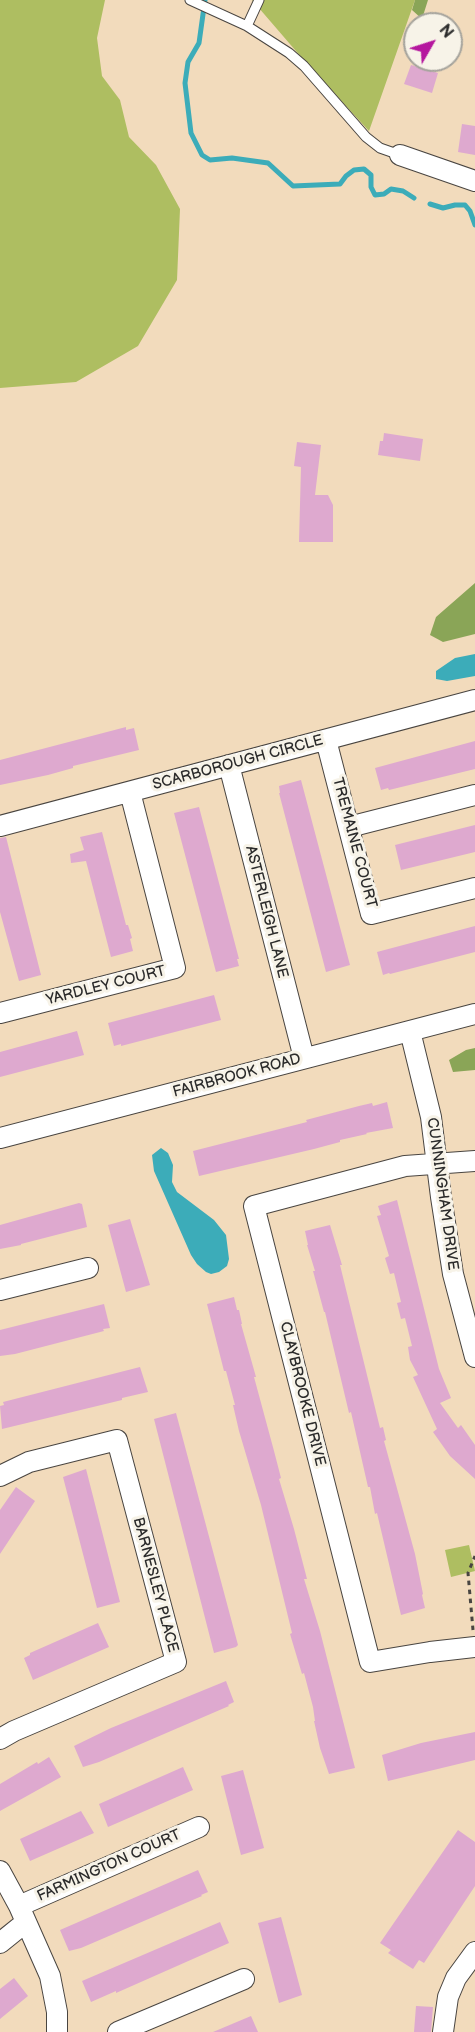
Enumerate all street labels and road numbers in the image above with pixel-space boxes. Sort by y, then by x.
street label: SCARBOROUGH CIRCLE [151,732,325,794]
street label: TREMAINE COURT [328,776,380,910]
street label: ASTERLEIGH LANE [241,844,291,980]
street label: YARDLEY COURT [44,962,168,1010]
street label: FAIRBROOK ROAD [171,1050,303,1102]
street label: CUNNINGHAM DRIVE [422,1117,462,1271]
street label: CLAYBROOKE DRIVE [275,1320,329,1468]
street label: BARNESLEY PLACE [128,1516,182,1654]
street label: FARMINGTON COURT [34,1826,184,1906]

